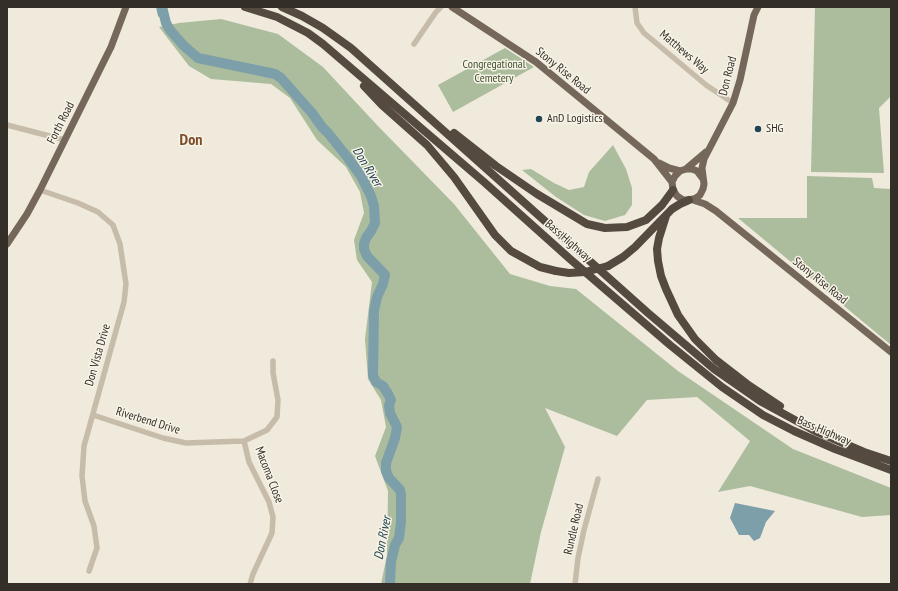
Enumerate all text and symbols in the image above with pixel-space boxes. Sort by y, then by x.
street label: Matthews Way [656,27,712,77]
street label: Stony Rise Road [533,45,593,97]
street label: Don Road [716,55,740,97]
park label: Congregational Cemetery [463,58,525,86]
street label: Forth Road [44,100,78,146]
place label: AnD Logistics [547,112,602,126]
marker: AnD Logistics [534,114,544,124]
place label: SHG [766,122,783,136]
marker: SHG [753,124,763,134]
district label: Don [180,130,202,150]
water label: Don River [349,144,385,190]
street label: Bass Highway [542,217,594,265]
street label: Stony Rise Road [790,255,850,307]
street label: Don Vista Drive [82,322,114,388]
street label: Riverbend Drive [114,404,182,438]
street label: Bass Highway [795,413,853,449]
street label: Macoma Close [252,445,286,505]
street label: Rundle Road [561,502,587,556]
water label: Don River [371,515,395,561]

